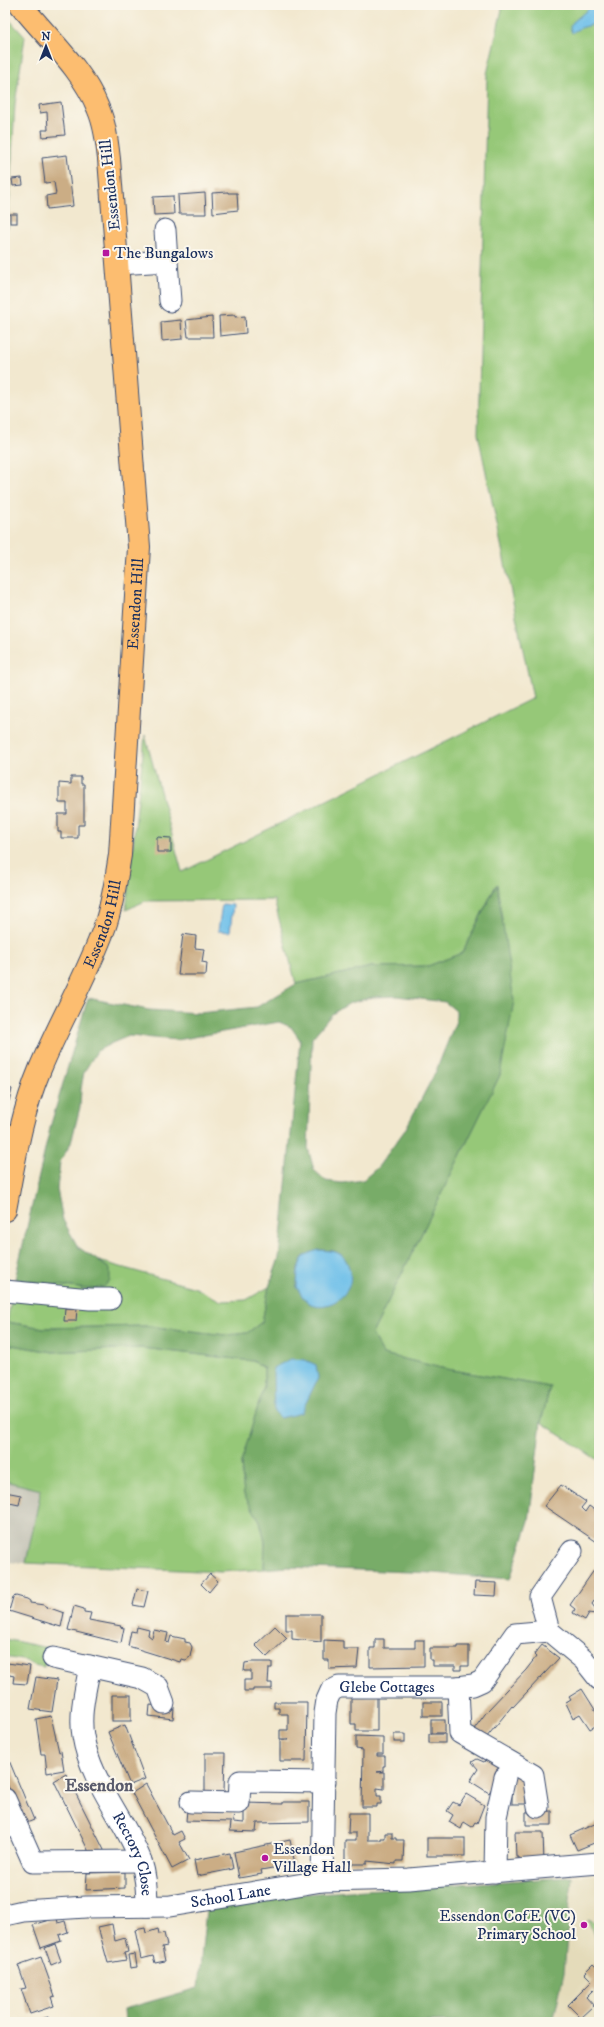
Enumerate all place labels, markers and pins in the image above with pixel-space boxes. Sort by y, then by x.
place label: The Bungalows [114,243,213,263]
marker: The Bungalows [101,248,111,258]
place label: Essendon Village Hall [272,1839,351,1877]
marker: Essendon Village Hall [260,1853,270,1863]
place label: Essendon CofE (VC) Primary School [439,1906,576,1944]
marker: Essendon CofE (VC) Primary School [579,1920,589,1930]

